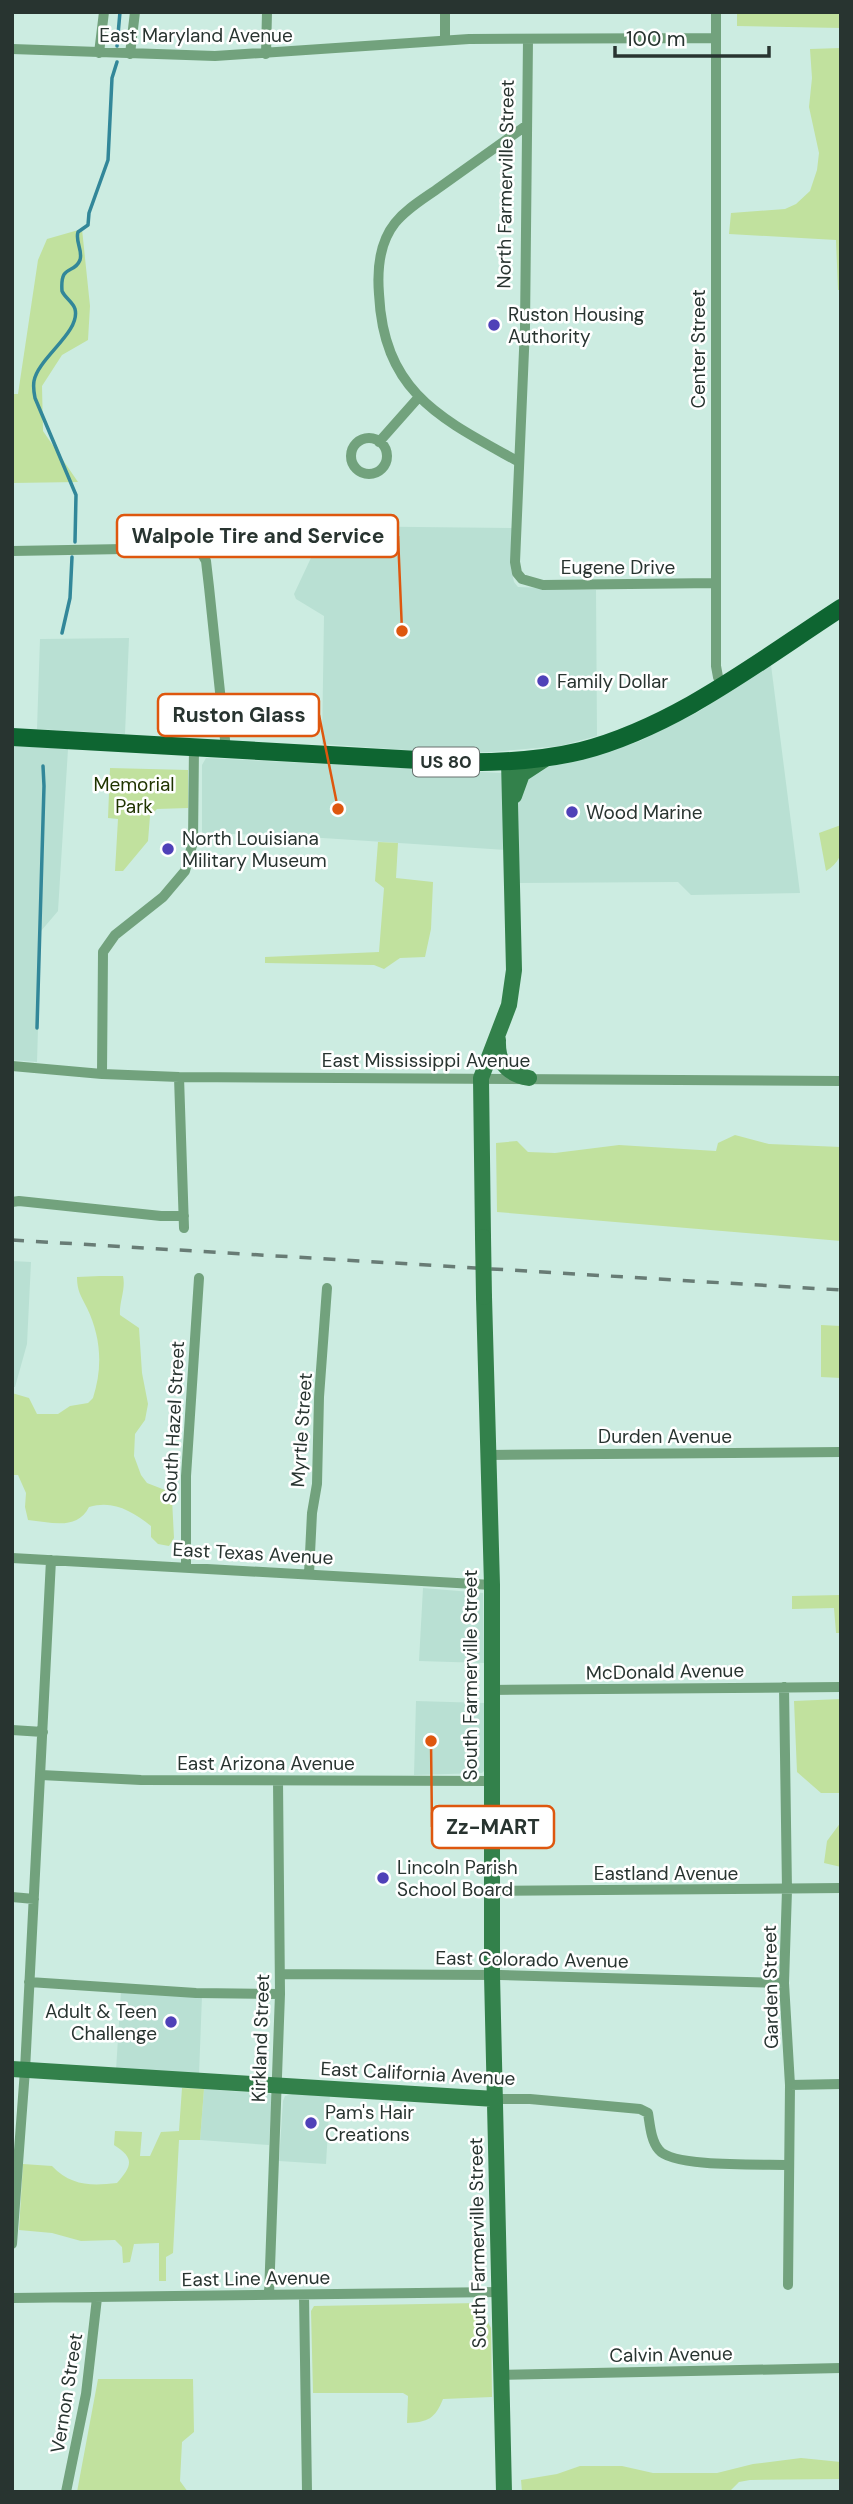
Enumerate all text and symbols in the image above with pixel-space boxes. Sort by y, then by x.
scale bar [615,14,769,58]
street label: East Maryland Avenue [99,23,293,48]
text: 100 m [626,25,686,53]
street label: North Farmerville Street [491,79,520,289]
street label: Center Street [686,289,711,409]
place label: Ruston Housing Authority [508,302,645,349]
marker: Ruston Housing Authority [486,317,502,333]
callout: Walpole Tire and Service [117,515,398,557]
text: Walpole Tire and Service [132,522,384,550]
street label: Eugene Drive [561,555,675,580]
place label: Family Dollar [557,669,668,694]
marker: Family Dollar [535,673,551,689]
callout: Ruston Glass [158,694,319,736]
text: Ruston Glass [172,701,306,729]
road number: US 80 [413,748,479,776]
park label: Memorial Park [93,772,175,819]
place label: Wood Marine [586,800,703,825]
marker: Wood Marine [564,804,580,820]
place label: North Louisiana Military Museum [182,826,327,873]
marker: North Louisiana Military Museum [160,841,176,857]
street label: East Mississippi Avenue [322,1048,530,1073]
street label: South Hazel Street [157,1340,190,1504]
street label: Myrtle Street [285,1372,318,1488]
street label: Durden Avenue [598,1424,732,1449]
street label: East Texas Avenue [172,1537,334,1570]
street label: South Farmerville Street [458,1570,483,1780]
street label: McDonald Avenue [586,1658,744,1685]
street label: East Arizona Avenue [177,1751,355,1776]
callout: Zz-MART [432,1806,554,1848]
text: Zz-MART [446,1813,540,1841]
place label: Lincoln Parish School Board [397,1855,518,1902]
street label: Eastland Avenue [594,1861,738,1886]
marker: Lincoln Parish School Board [375,1870,391,1886]
street label: Garden Street [757,1925,784,2049]
street label: East Colorado Avenue [435,1945,629,1974]
street label: Kirkland Street [246,1973,275,2103]
place label: Adult & Teen Challenge [45,1999,157,2046]
marker: Adult & Teen Challenge [163,2014,179,2030]
street label: East California Avenue [320,2056,516,2091]
place label: Pam's Hair Creations [325,2100,414,2147]
marker: Pam's Hair Creations [303,2115,319,2131]
street label: South Farmerville Street [463,2137,492,2349]
street label: East Line Avenue [182,2265,331,2292]
street label: Vernon Street [45,2331,88,2455]
street label: Calvin Avenue [609,2341,733,2368]

